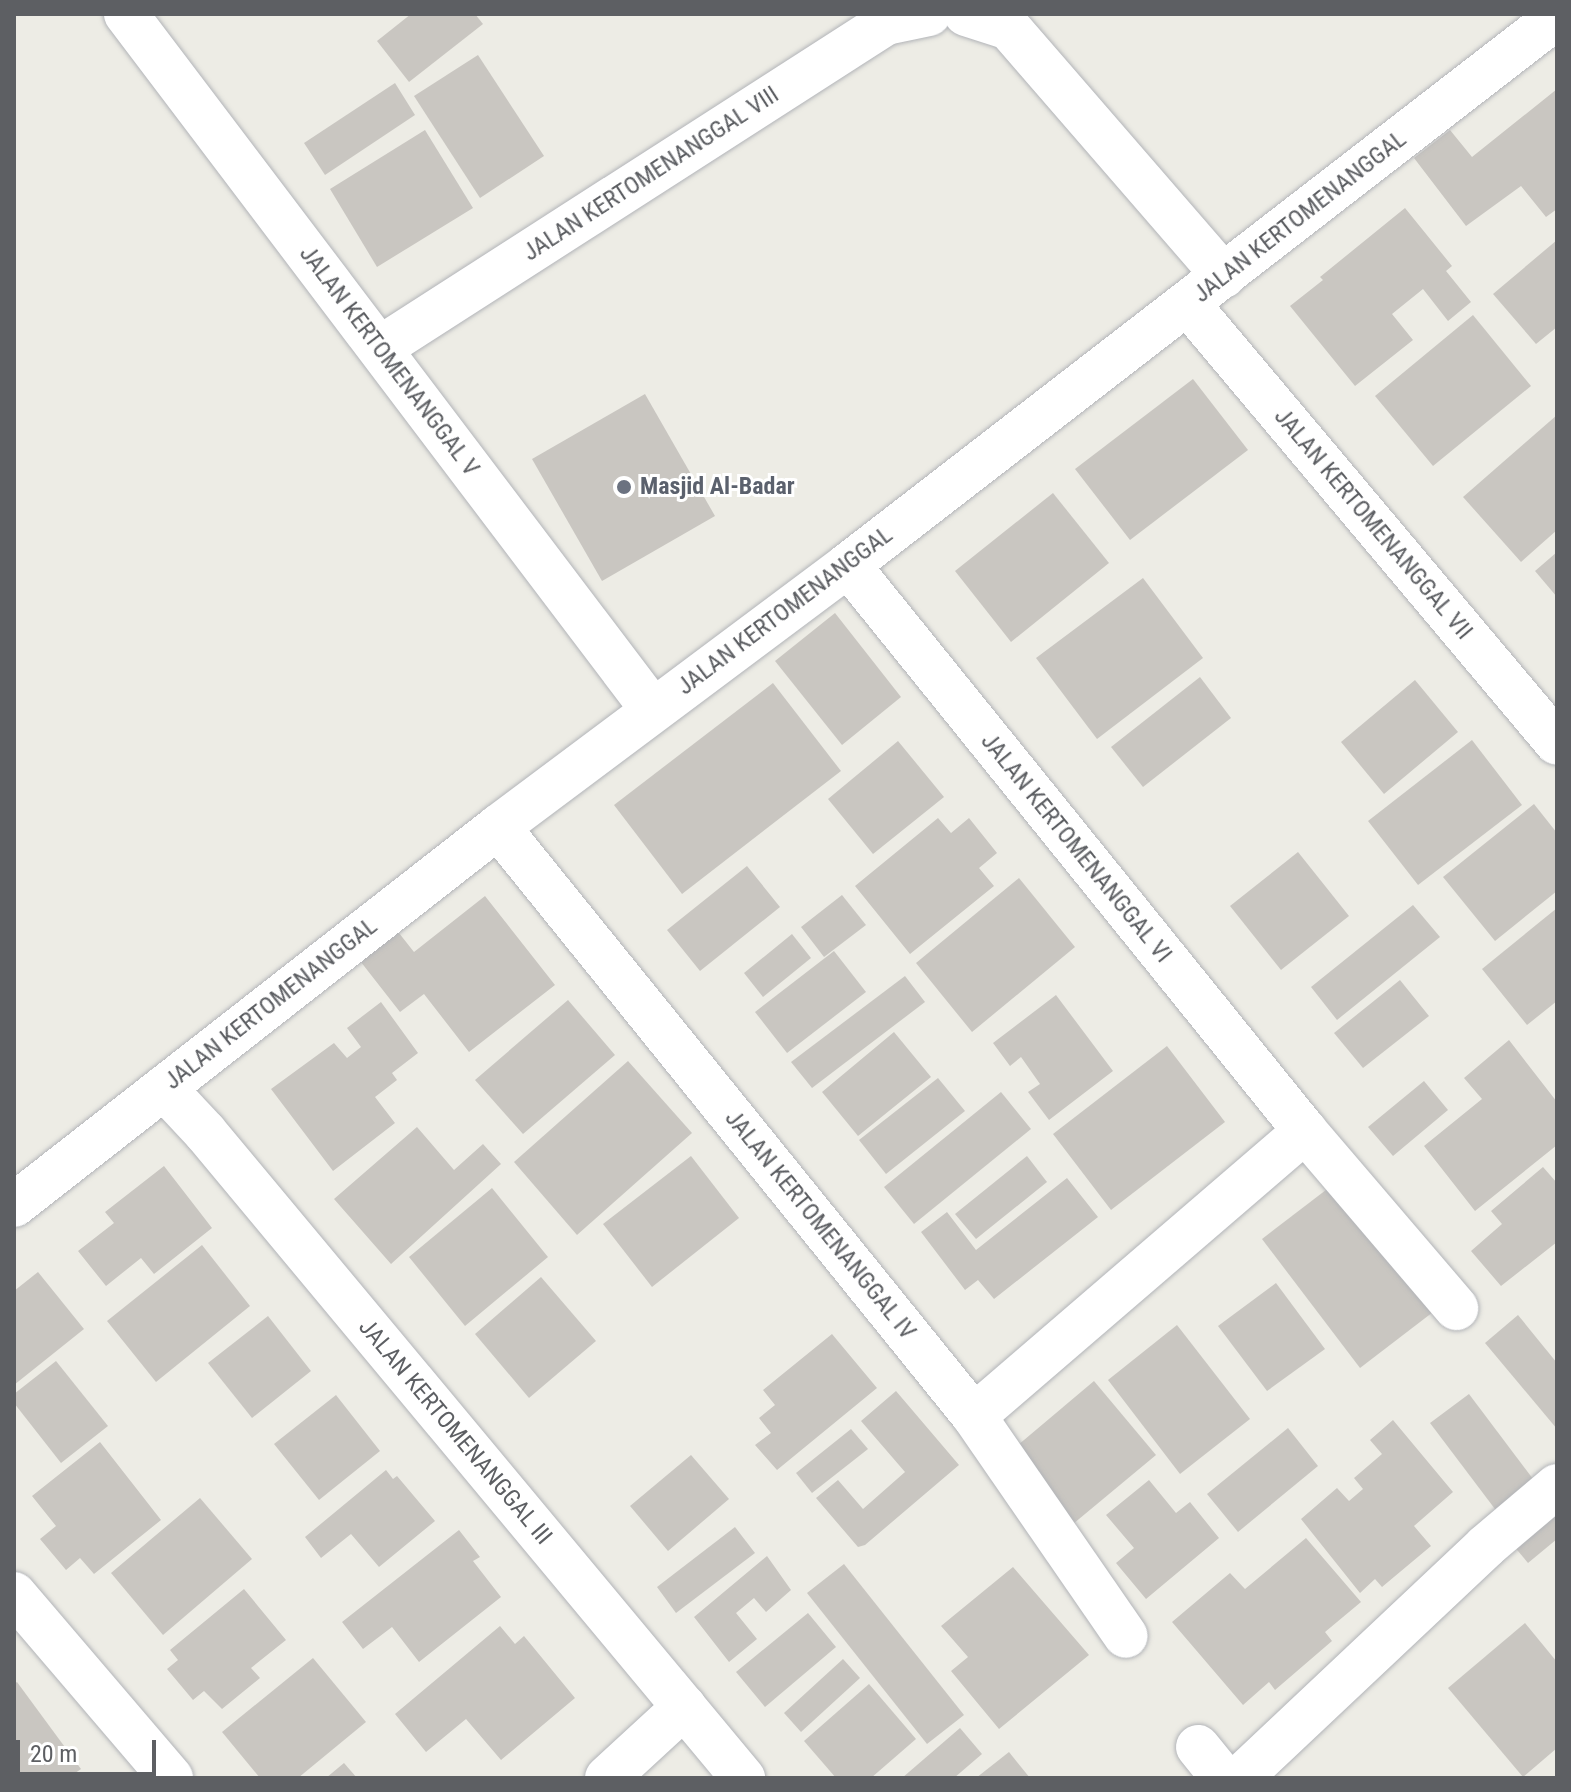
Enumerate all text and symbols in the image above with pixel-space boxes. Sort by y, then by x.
street label: JALAN KERTOMENANGGAL VIII [518,81,784,267]
street label: JALAN KERTOMENANGGAL [1188,125,1412,309]
street label: JALAN KERTOMENANGGAL V [293,240,485,482]
street label: JALAN KERTOMENANGGAL VII [1268,403,1478,645]
place label: Masjid Al-Badar [640,473,795,501]
marker: Masjid Al-Badar [615,478,633,496]
street label: JALAN KERTOMENANGGAL [672,521,898,701]
street label: JALAN KERTOMENANGGAL VI [975,727,1177,969]
street label: JALAN KERTOMENANGGAL [159,912,383,1096]
street label: JALAN KERTOMENANGGAL IV [719,1104,921,1346]
street label: JALAN KERTOMENANGGAL III [352,1313,558,1551]
scale bar [20,1724,160,1774]
text: 20 m [30,1740,77,1768]

